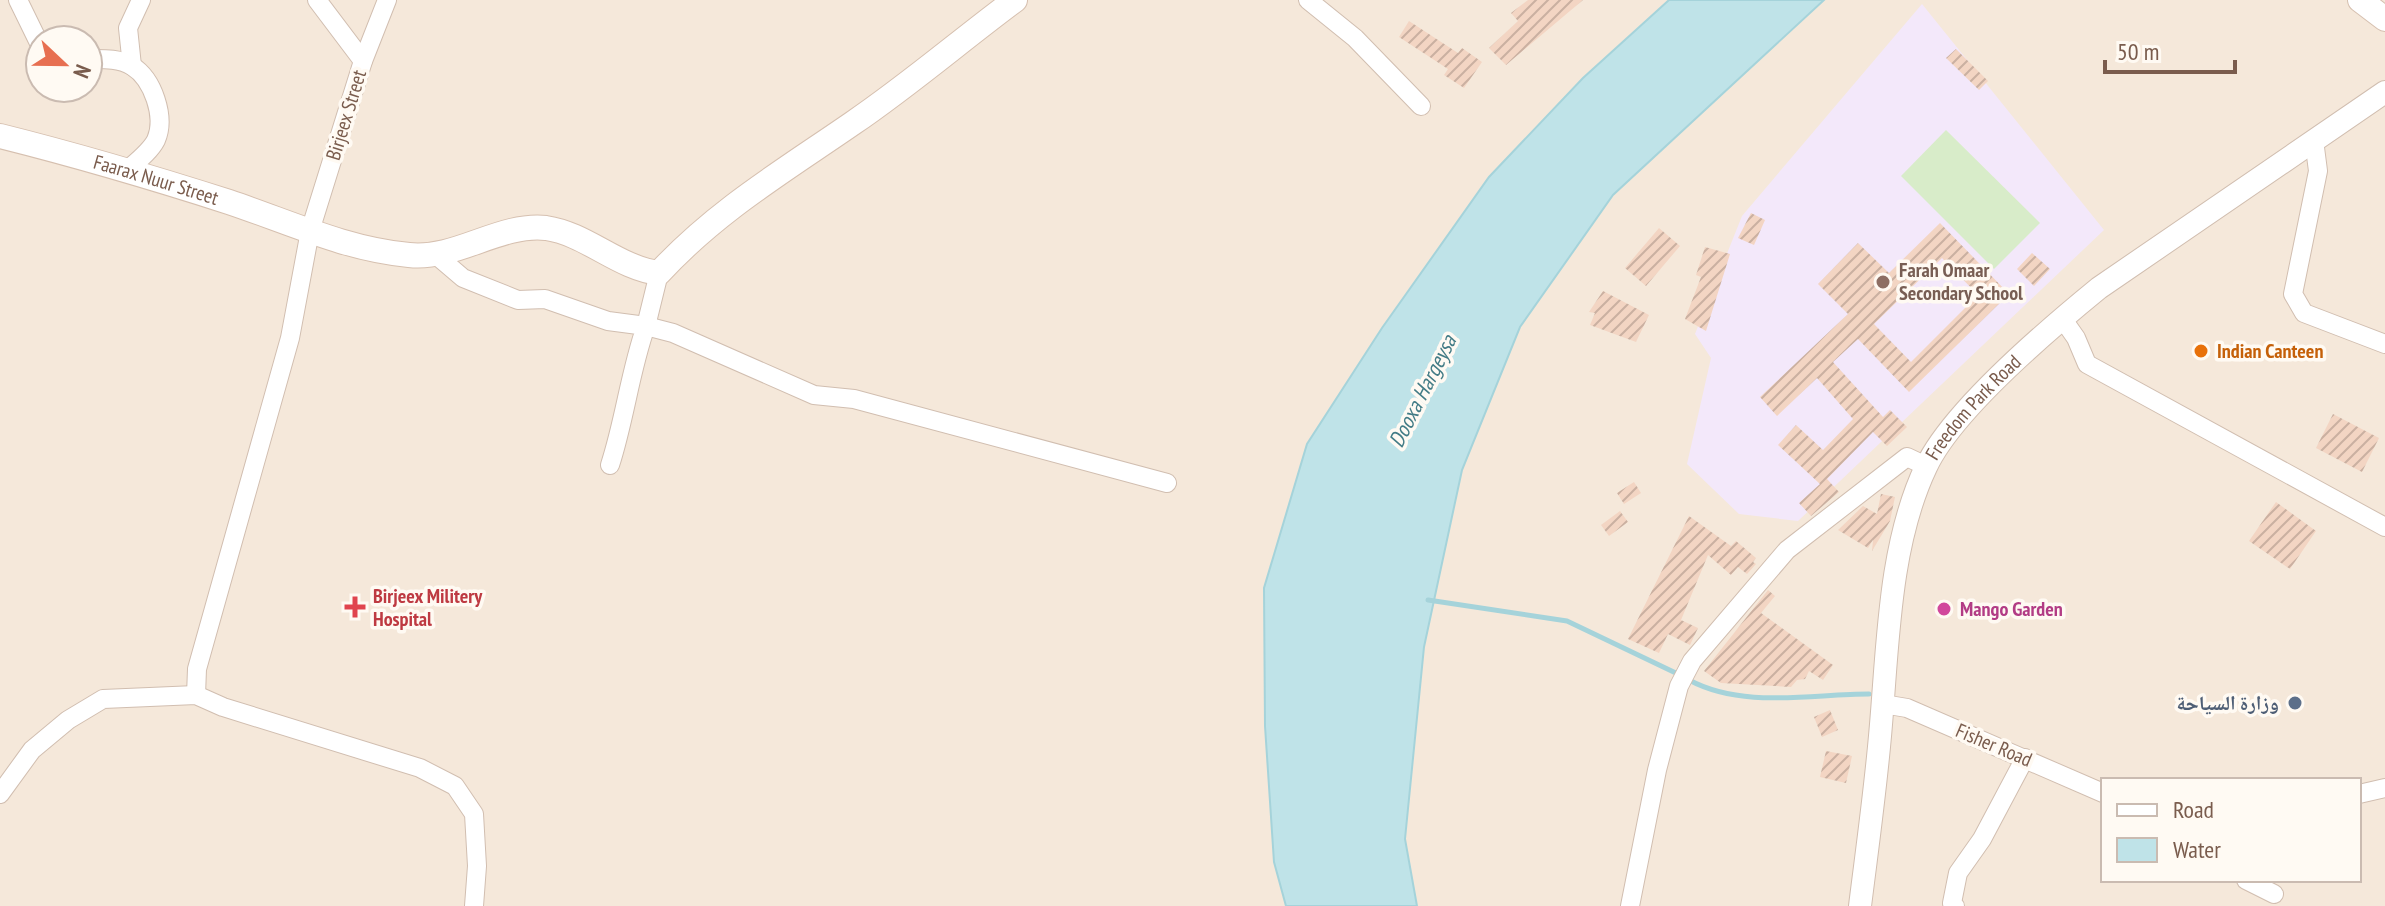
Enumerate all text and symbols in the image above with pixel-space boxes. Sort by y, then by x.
north arrow [24,24,104,104]
scale bar [2105,24,2235,74]
text: 50 m [2117,36,2159,67]
text: N [67,61,98,82]
street label: Birjeex Street [320,66,372,163]
street label: Faarax Nuur Street [91,149,222,211]
place label: Farah Omaar Secondary School [1899,257,2023,306]
marker: Farah Omaar Secondary School [1874,273,1892,291]
water label: Dooxa Hargeysa [1382,329,1463,452]
place label: Indian Canteen [2217,338,2323,364]
marker: Indian Canteen [2192,342,2210,360]
street label: Freedom Park Road [1919,349,2026,465]
place label: Birjeex Militery Hospital [373,583,483,632]
marker: Birjeex Militery Hospital [344,596,366,618]
place label: Mango Garden [1960,596,2063,622]
marker: Mango Garden [1935,600,1953,618]
place label: وزارة السياحة [2176,690,2279,716]
marker: وزارة السياحة [2286,694,2304,712]
street label: Fisher Road [1952,717,2036,773]
legend [2101,778,2361,882]
text: Road [2173,794,2214,825]
text: Water [2173,834,2221,865]

